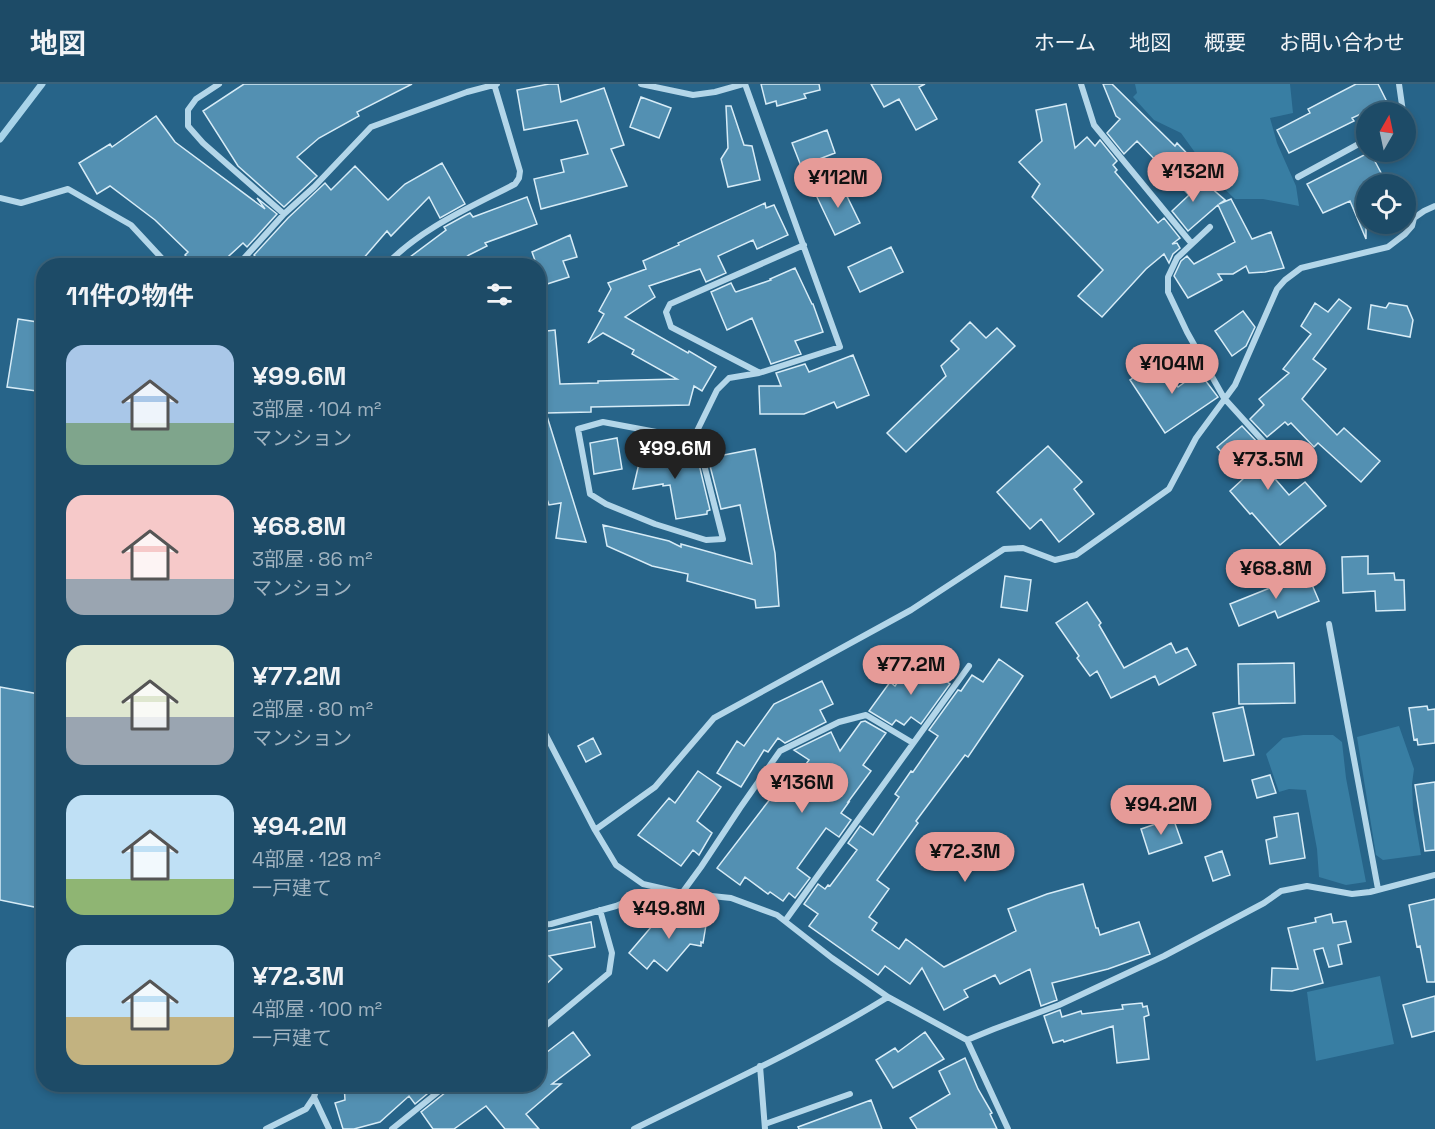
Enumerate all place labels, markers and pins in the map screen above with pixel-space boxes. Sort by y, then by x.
pin: ¥132M [1151,152,1235,203]
pin: ¥112M [796,158,880,209]
pin: ¥104M [1130,344,1214,395]
pin: ¥99.6M [626,429,724,480]
pin: ¥73.5M [1219,440,1317,491]
pin: ¥68.8M [1227,549,1325,600]
pin: ¥77.2M [862,645,960,696]
pin: ¥136M [760,763,844,814]
pin: ¥94.2M [1112,785,1210,836]
pin: ¥72.3M [916,832,1014,883]
pin: ¥49.8M [620,889,718,940]

